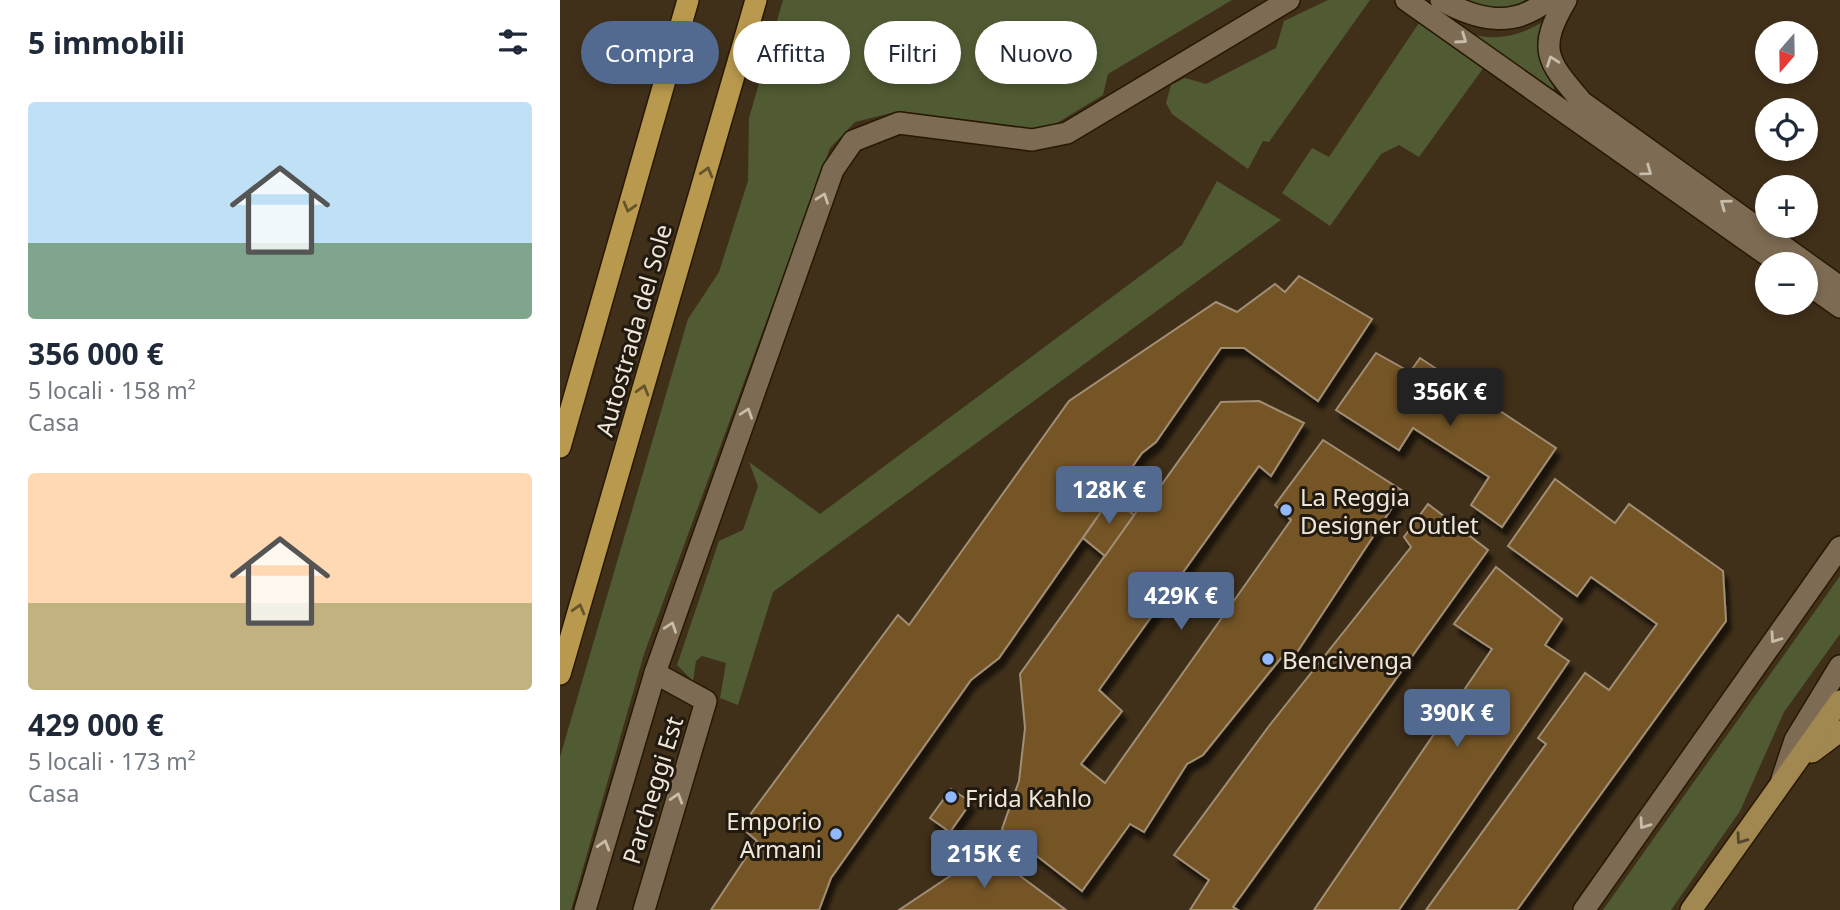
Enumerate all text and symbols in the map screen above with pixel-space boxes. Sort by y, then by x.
chip: Compra [581,21,719,84]
chip: Affitta [733,21,850,84]
chip: Filtri [864,21,961,84]
chip: Nuovo [975,21,1097,84]
north arrow [1755,21,1818,84]
map controls [1755,21,1818,315]
text: 5 immobili [28,22,185,63]
icon: filters [494,23,532,61]
one-way arrow [1454,31,1467,43]
one-way arrow [1546,55,1560,67]
button: locate [1755,98,1818,161]
icon: home [217,147,343,273]
one-way arrow [1639,163,1652,175]
one-way arrow [698,166,713,178]
button: + [1755,175,1818,238]
one-way arrow [815,193,829,205]
one-way arrow [1720,200,1733,212]
one-way arrow [623,201,637,213]
street label: Autostrada del Sole [587,220,679,440]
button: − [1755,252,1818,315]
text: 356 000 € [28,333,164,374]
pin: 356K € [1393,368,1507,428]
text: 5 locali · 158 m² [28,374,196,406]
text: 356K € [1413,375,1487,407]
one-way arrow [635,384,649,396]
text: Casa [28,406,79,438]
one-way arrow [739,407,753,419]
pin: 128K € [1052,466,1166,526]
text: 128K € [1072,473,1146,505]
place label: La Reggia Designer Outlet [1300,480,1479,541]
marker: La Reggia Designer Outlet [1278,502,1294,518]
icon: home [217,518,343,644]
pin: 429K € [1124,572,1238,632]
text: 429K € [1144,579,1218,611]
one-way arrow [571,603,586,615]
one-way arrow [663,622,677,634]
one-way arrow [1771,630,1783,643]
place label: Bencivenga [1282,643,1412,676]
marker: Bencivenga [1260,651,1276,667]
pin: 390K € [1400,690,1514,749]
text: 390K € [1420,696,1494,728]
text: 429 000 € [28,704,164,745]
street label: Parcheggi Est [614,712,690,868]
text: 5 locali · 173 m² [28,745,196,777]
text: Casa [28,777,79,809]
place label: Frida Kahlo [965,781,1092,814]
marker: Frida Kahlo [943,789,959,805]
one-way arrow [669,792,684,804]
place label: Emporio Armani [726,804,822,865]
one-way arrow [1640,816,1652,829]
marker: Emporio Armani [828,826,844,842]
pin: 215K € [927,830,1041,890]
one-way arrow [1737,831,1749,844]
text: 215K € [947,837,1021,869]
one-way arrow [596,839,611,851]

